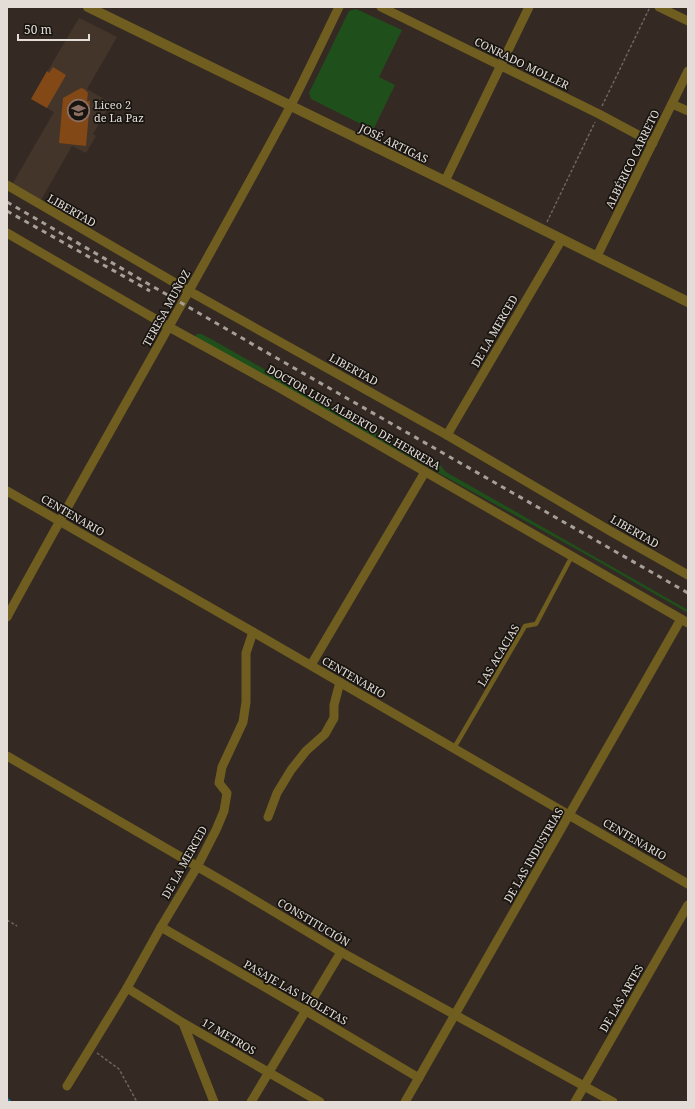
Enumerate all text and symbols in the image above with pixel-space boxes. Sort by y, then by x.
scale bar [18,16,89,42]
text: 50 m [24,21,52,38]
street label: CONRADO MOLLER [472,34,573,93]
school or university icon: Liceo 2 de La Paz [66,97,92,123]
place label: Liceo 2 de La Paz [94,97,144,125]
street label: ALBÉRICO CARRETO [602,107,662,211]
street label: JOSÉ ARTIGAS [356,119,431,166]
street label: LIBERTAD [45,190,99,230]
street label: TERESA MUÑOZ [139,267,193,349]
street label: DE LA MERCED [467,292,521,370]
street label: LIBERTAD [327,349,381,389]
street label: DOCTOR LUIS ALBERTO DE HERRERA [264,361,444,473]
street label: CENTENARIO [38,491,108,539]
street label: LIBERTAD [608,511,662,551]
street label: LAS ACACIAS [474,621,522,689]
street label: CENTENARIO [319,653,389,701]
street label: DE LAS INDUSTRIAS [500,805,566,905]
street label: CENTENARIO [600,815,670,863]
street label: DE LA MERCED [158,823,210,901]
street label: CONSTITUCIÓN [275,894,353,950]
street label: PASAJE LAS VIOLETAS [241,956,351,1028]
street label: DE LAS ARTES [596,962,646,1034]
street label: 17 METROS [199,1014,259,1058]

